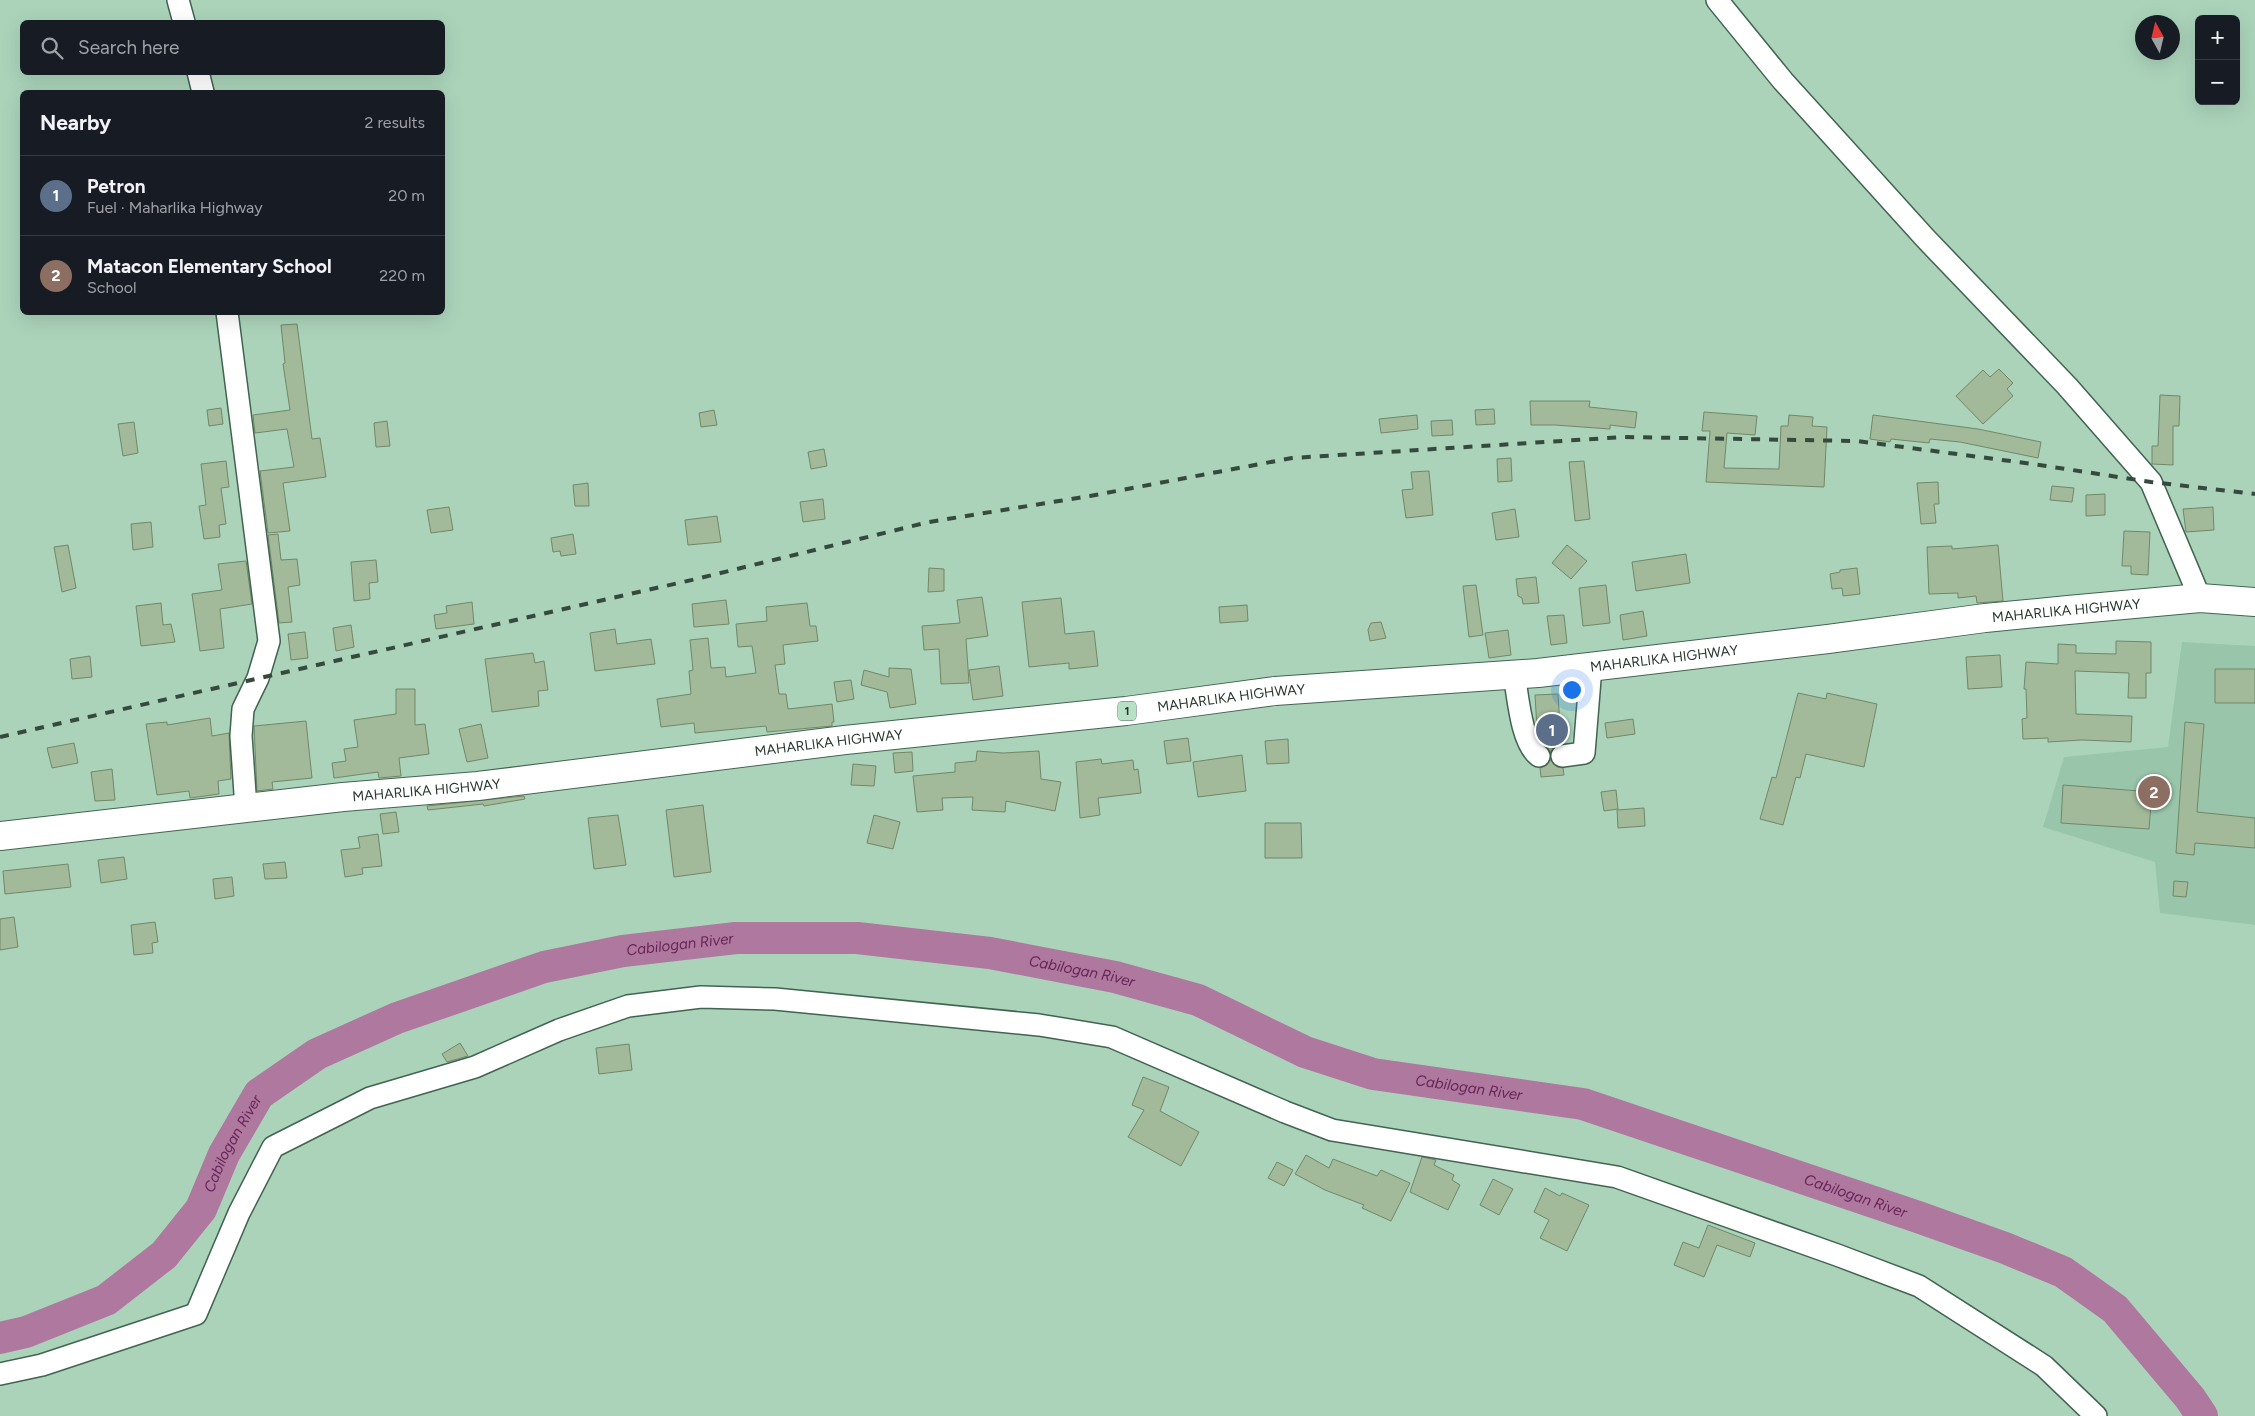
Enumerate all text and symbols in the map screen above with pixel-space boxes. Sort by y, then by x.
north arrow [2135,15,2180,60]
map controls [2195,15,2240,105]
button: + [2195,15,2240,60]
search box [20,20,445,75]
icon: search [38,34,66,62]
text: Search here [78,36,180,59]
button: − [2195,60,2240,105]
text: Nearby [40,110,111,135]
text: 2 results [365,113,425,132]
text: Petron [87,175,145,198]
text: 1 [53,186,59,205]
text: 20 m [388,186,425,205]
text: Fuel · Maharlika Highway [87,198,263,217]
text: Matacon Elementary School [87,255,332,278]
text: 2 [51,266,61,285]
text: 220 m [379,266,425,285]
text: School [87,278,137,297]
street label: MAHARLIKA HIGHWAY [1991,595,2142,626]
street label: MAHARLIKA HIGHWAY [1589,641,1740,675]
your location [1559,677,1585,703]
street label: MAHARLIKA HIGHWAY [1156,680,1306,715]
road number: 1 [1118,701,1136,720]
pin: 1 [1536,711,1568,749]
street label: MAHARLIKA HIGHWAY [754,726,904,760]
pin: 2 [2138,773,2170,811]
street label: MAHARLIKA HIGHWAY [352,775,502,805]
water label: Cabilogan River [625,929,735,960]
water label: Cabilogan River [1027,952,1138,991]
water label: Cabilogan River [1414,1071,1524,1104]
water label: Cabilogan River [200,1091,266,1195]
water label: Cabilogan River [1802,1170,1910,1222]

